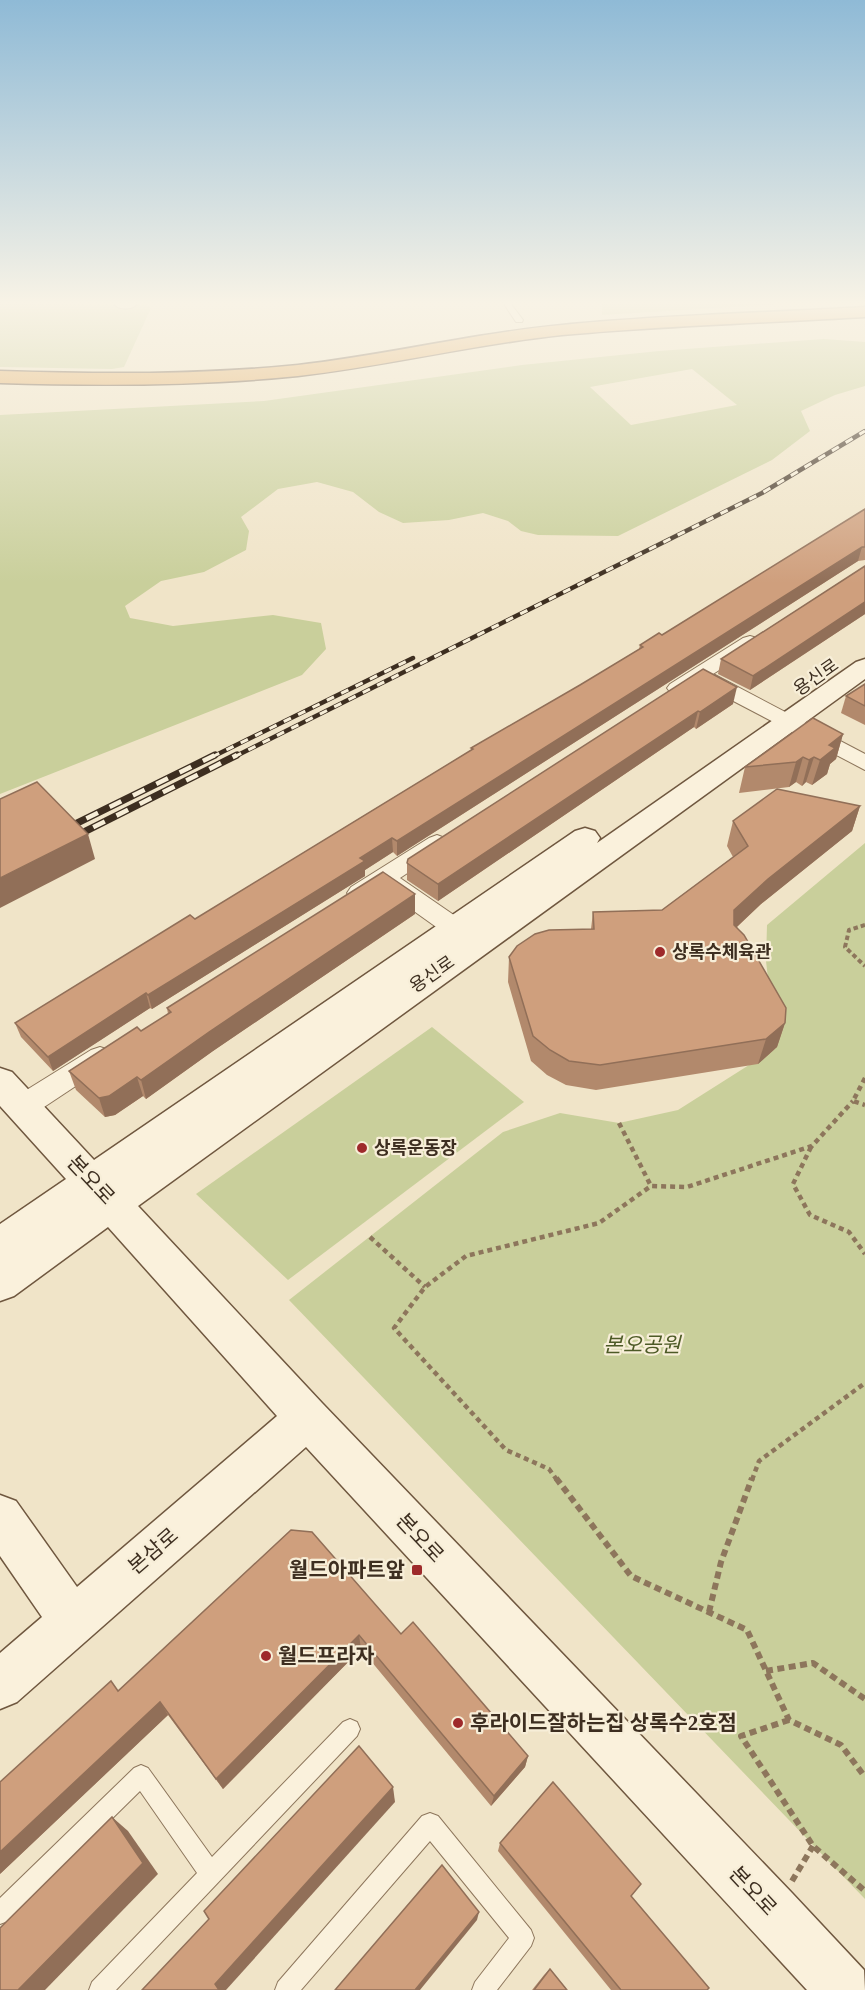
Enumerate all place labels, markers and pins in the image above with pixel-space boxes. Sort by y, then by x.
place label: 상록수체육관 [672,942,772,962]
marker: 상록수체육관 [653,945,667,959]
place label: 상록운동장 [374,1138,457,1158]
marker: 상록운동장 [355,1141,369,1155]
place label: 월드아파트앞 [289,1558,405,1582]
marker: 월드아파트앞 [410,1563,424,1577]
place label: 월드프라자 [278,1644,375,1668]
marker: 월드프라자 [259,1649,273,1663]
place label: 후라이드잘하는집 상록수2호점 [470,1711,737,1735]
marker: 후라이드잘하는집 상록수2호점 [451,1716,465,1730]

